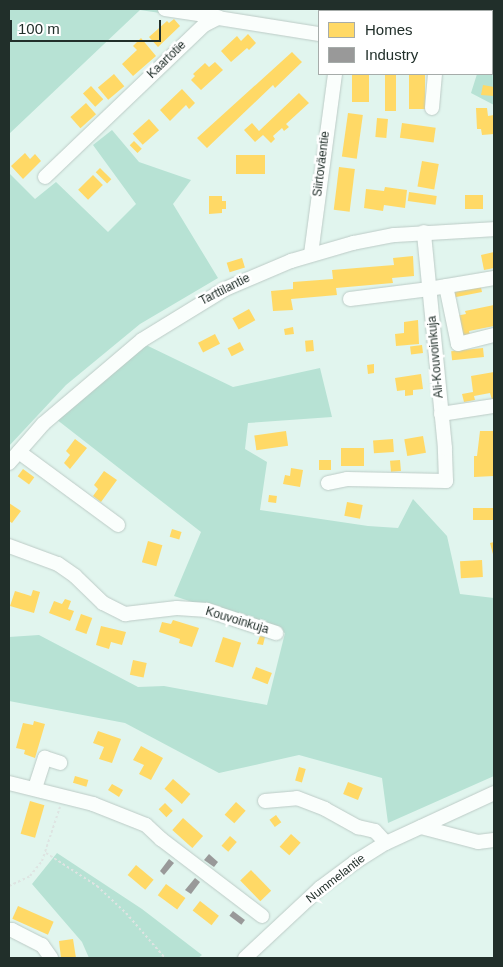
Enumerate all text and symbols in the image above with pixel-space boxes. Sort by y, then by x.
scale bar [12,10,164,42]
legend [318,10,493,75]
text: 100 m [18,20,60,37]
text: Homes [365,21,413,38]
street label: Kaartotie [145,38,189,82]
text: Industry [365,46,418,63]
street label: Siirtoväentie [311,130,333,198]
street label: Tarttilantie [197,271,253,309]
street label: Ali-Kouvoinkuja [425,315,447,399]
street label: Kouvoinkuja [204,605,270,637]
street label: Nummelantie [304,852,368,906]

